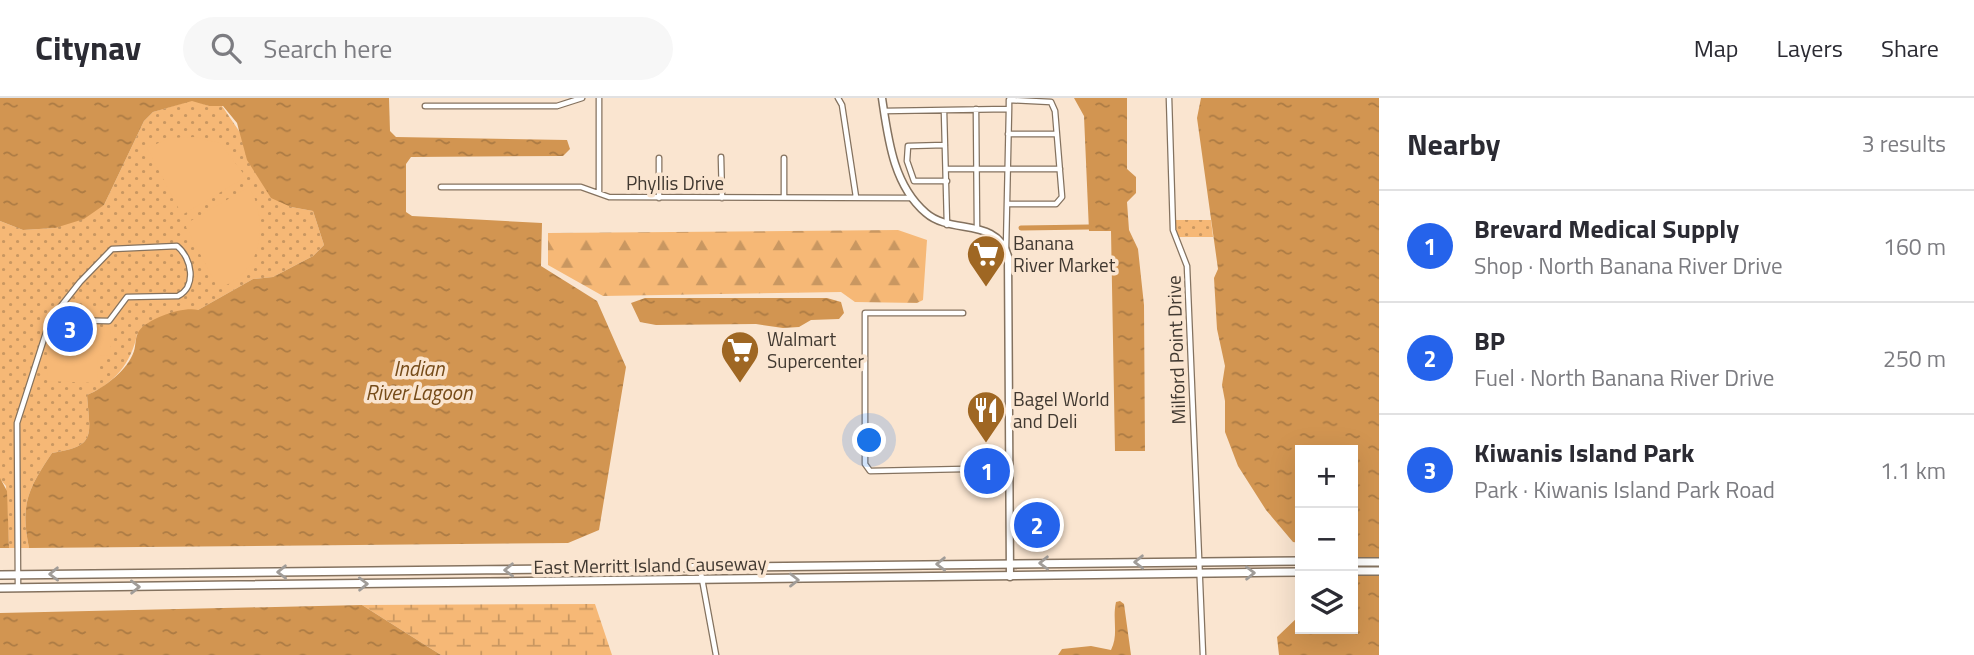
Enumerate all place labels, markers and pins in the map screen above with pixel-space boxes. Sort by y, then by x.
place label: Banana River Market [1013,228,1116,279]
supermarket icon: Banana River Market [965,233,1007,288]
pin: 3 [47,303,93,355]
place label: Walmart Supercenter [767,324,865,375]
supermarket icon: Walmart Supercenter [719,329,761,384]
place label: Bagel World and Deli [1013,384,1110,435]
restaurant icon: Bagel World and Deli [965,389,1007,444]
pin: 1 [964,445,1010,497]
pin: 2 [1014,499,1060,551]

